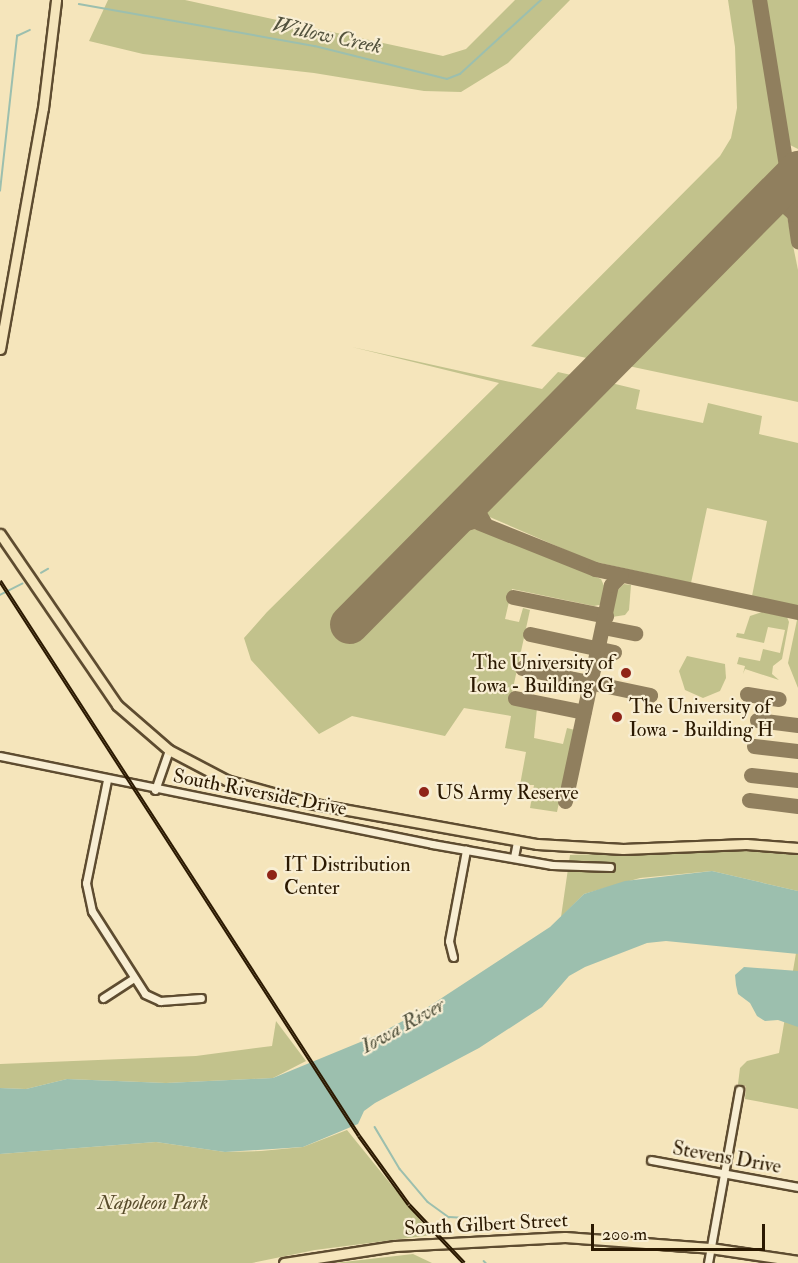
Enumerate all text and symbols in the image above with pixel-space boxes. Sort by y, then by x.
water label: Willow Creek [270,12,384,60]
place label: The University of Iowa - Building G [469,650,614,697]
marker: The University of Iowa - Building G [619,666,633,680]
place label: The University of Iowa - Building H [629,694,773,741]
marker: The University of Iowa - Building H [610,710,624,724]
street label: South Riverside Drive [171,763,349,821]
place label: US Army Reserve [436,780,579,804]
marker: US Army Reserve [417,785,431,799]
place label: IT Distribution Center [284,852,410,899]
marker: IT Distribution Center [265,868,279,882]
water label: Iowa River [357,993,449,1059]
street label: Stevens Drive [671,1136,783,1178]
park label: Napoleon Park [98,1190,208,1214]
street label: South Gilbert Street [404,1208,568,1240]
scale bar [594,1212,768,1250]
text: 200 m [602,1223,647,1246]

